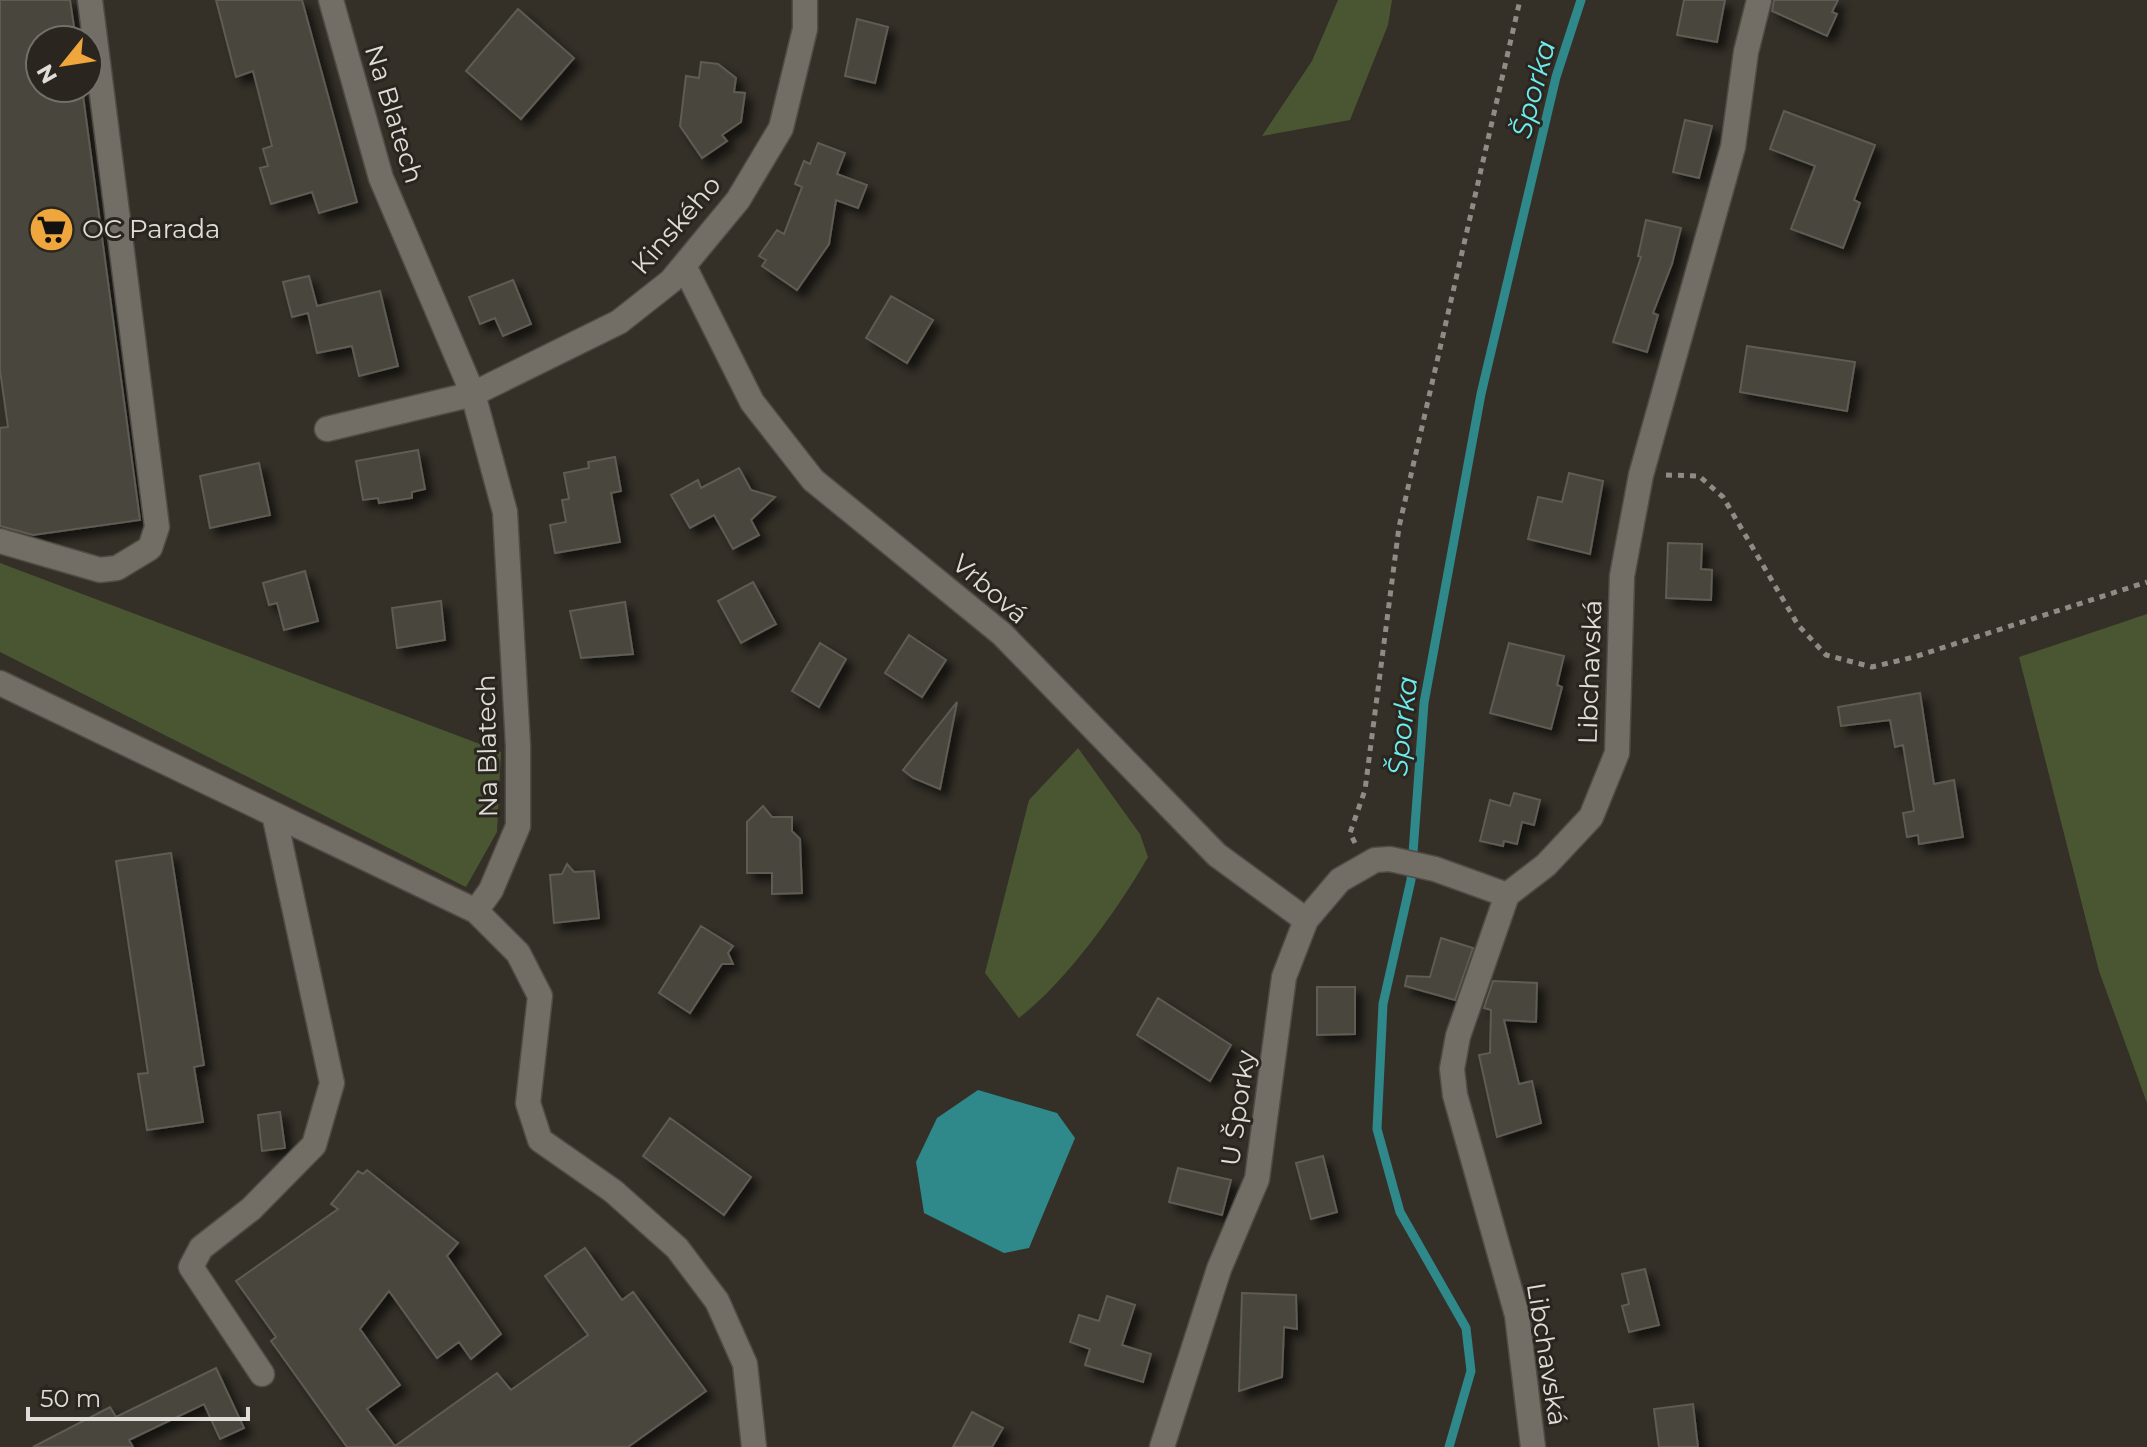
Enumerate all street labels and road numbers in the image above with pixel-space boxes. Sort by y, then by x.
street label: Na Blatech [358,41,430,187]
street label: Kinského [624,169,728,281]
street label: Vrbová [946,547,1034,631]
street label: Libchavská [1571,599,1609,745]
street label: Na Blatech [470,674,504,818]
street label: U Šporky [1214,1047,1262,1168]
street label: Libchavská [1520,1280,1574,1428]

